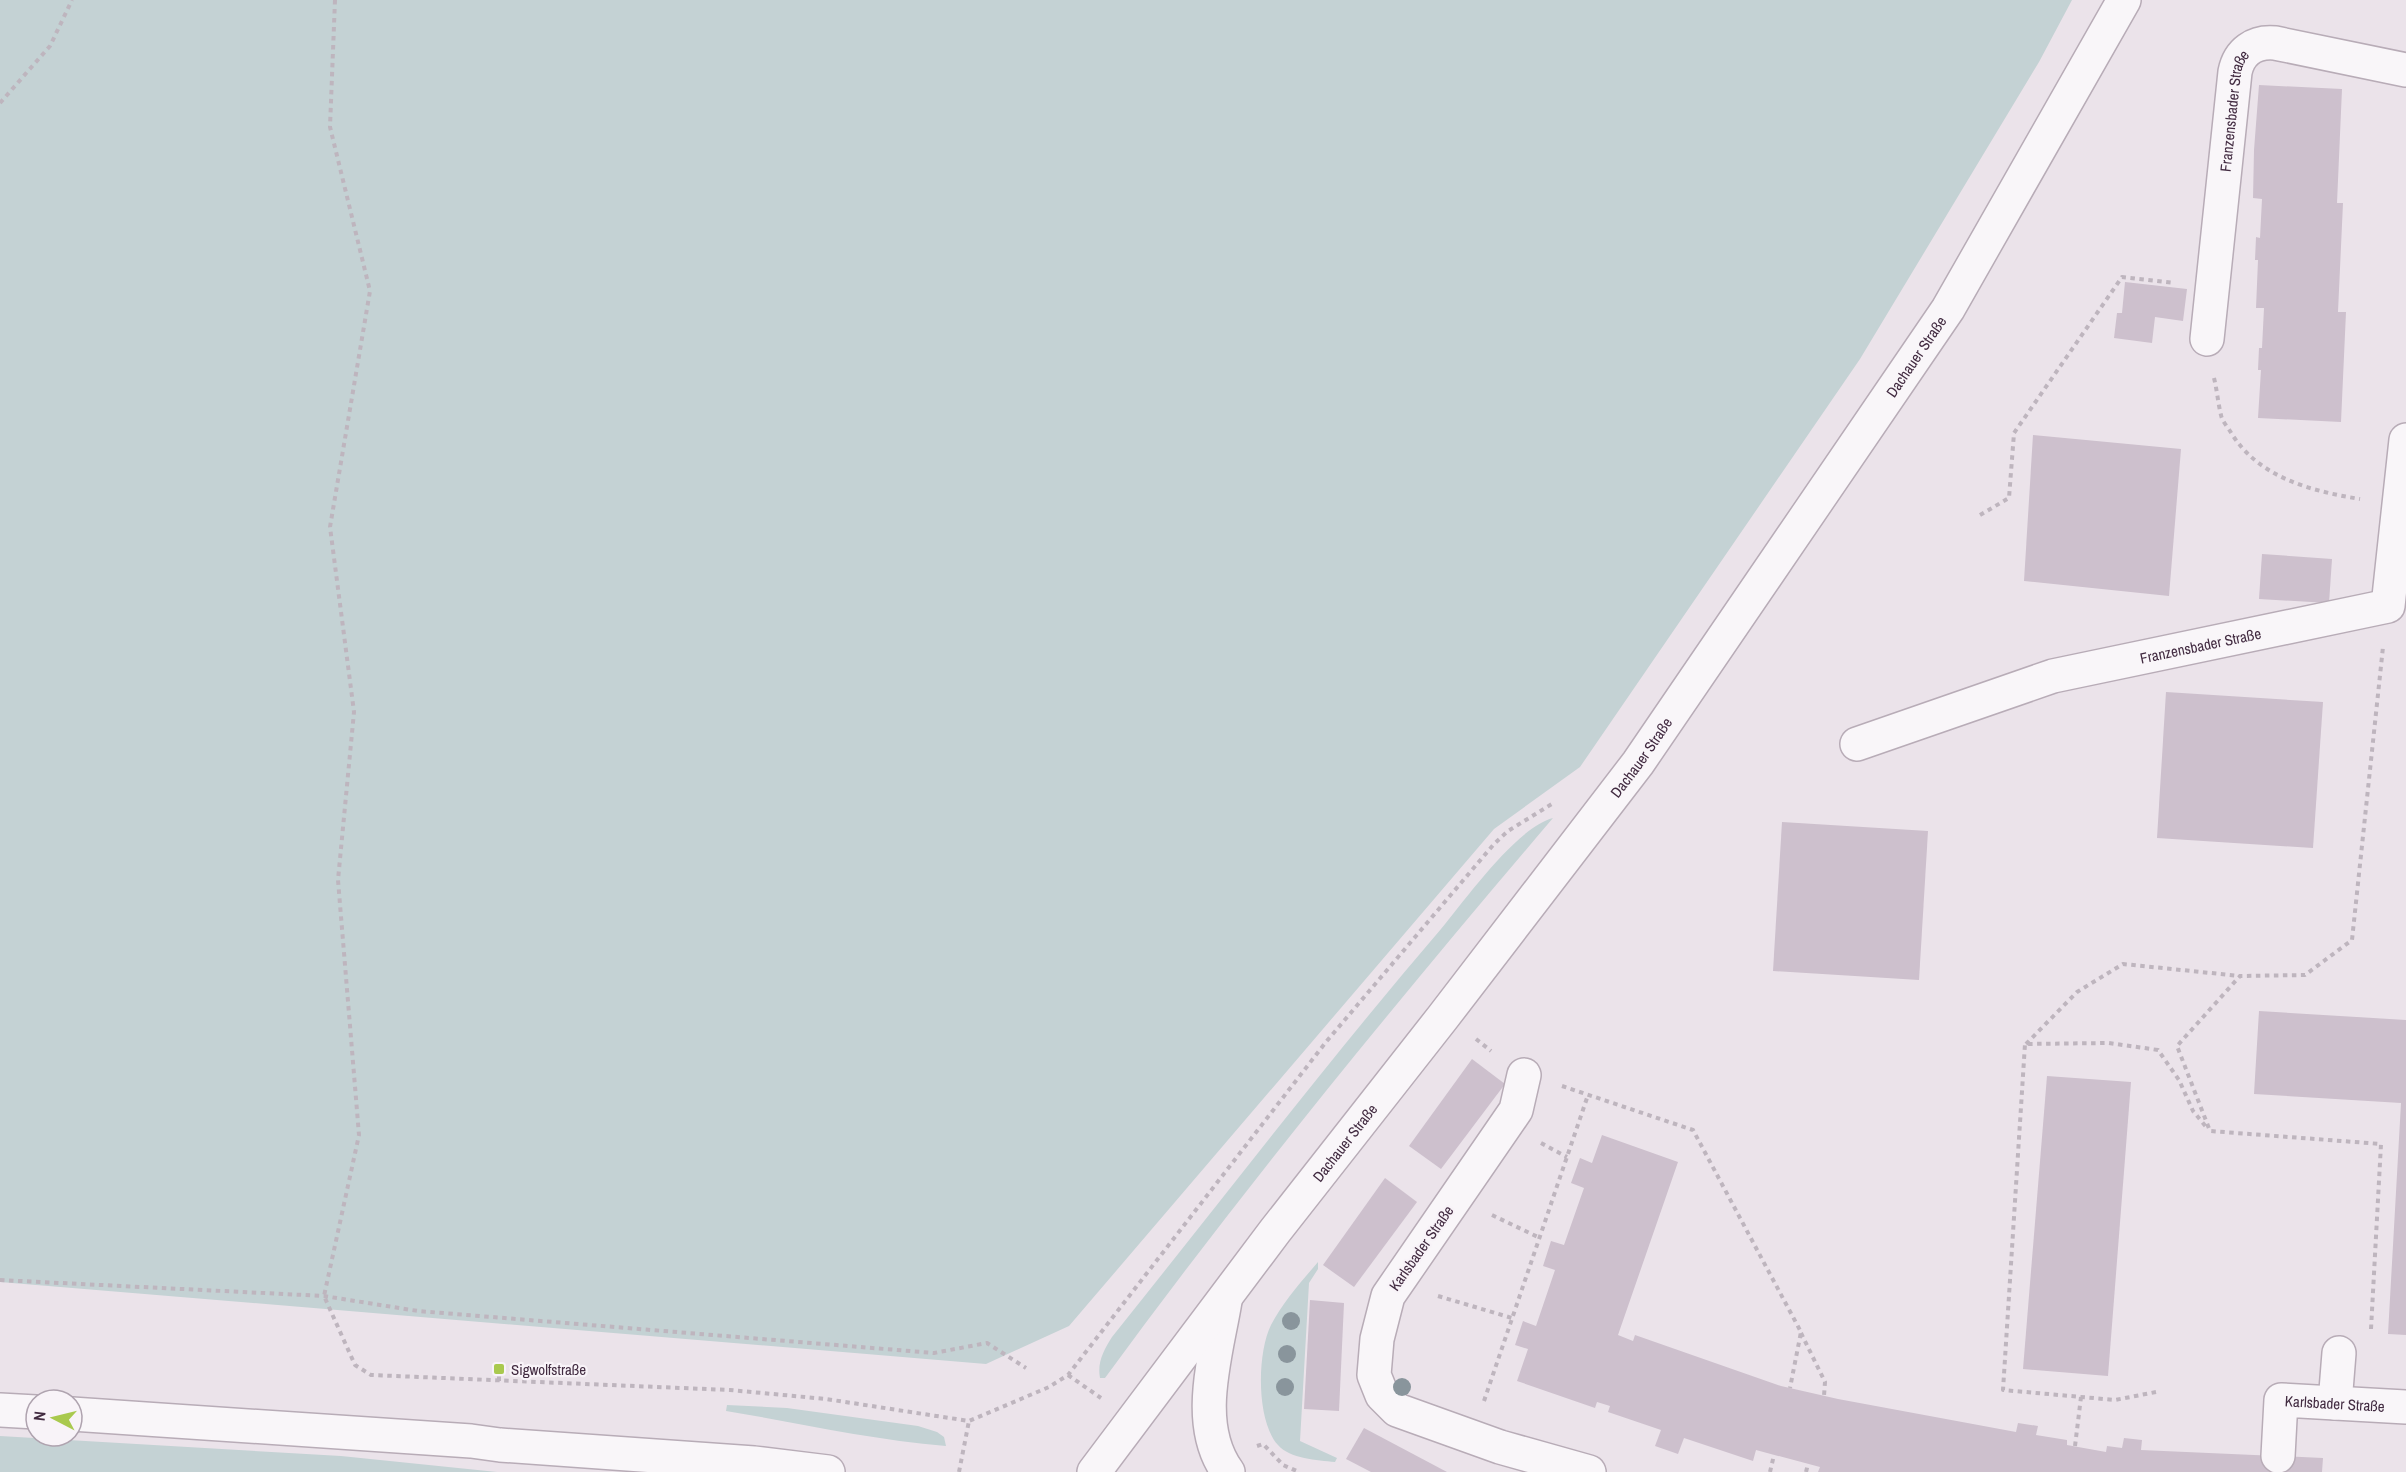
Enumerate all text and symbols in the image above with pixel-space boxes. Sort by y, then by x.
street label: Franzensbader Straße [2214,45,2254,173]
street label: Dachauer Straße [1881,312,1951,401]
street label: Franzensbader Straße [2138,622,2263,668]
street label: Dachauer Straße [1605,713,1677,802]
street label: Dachauer Straße [1307,1099,1382,1186]
street label: Karlsbader Straße [1384,1201,1458,1295]
place label: Sigwolfstraße [511,1359,586,1380]
marker: Sigwolfstraße [492,1362,506,1376]
north arrow [24,1388,84,1448]
street label: Karlsbader Straße [2284,1390,2385,1416]
text: N [28,1410,51,1422]

